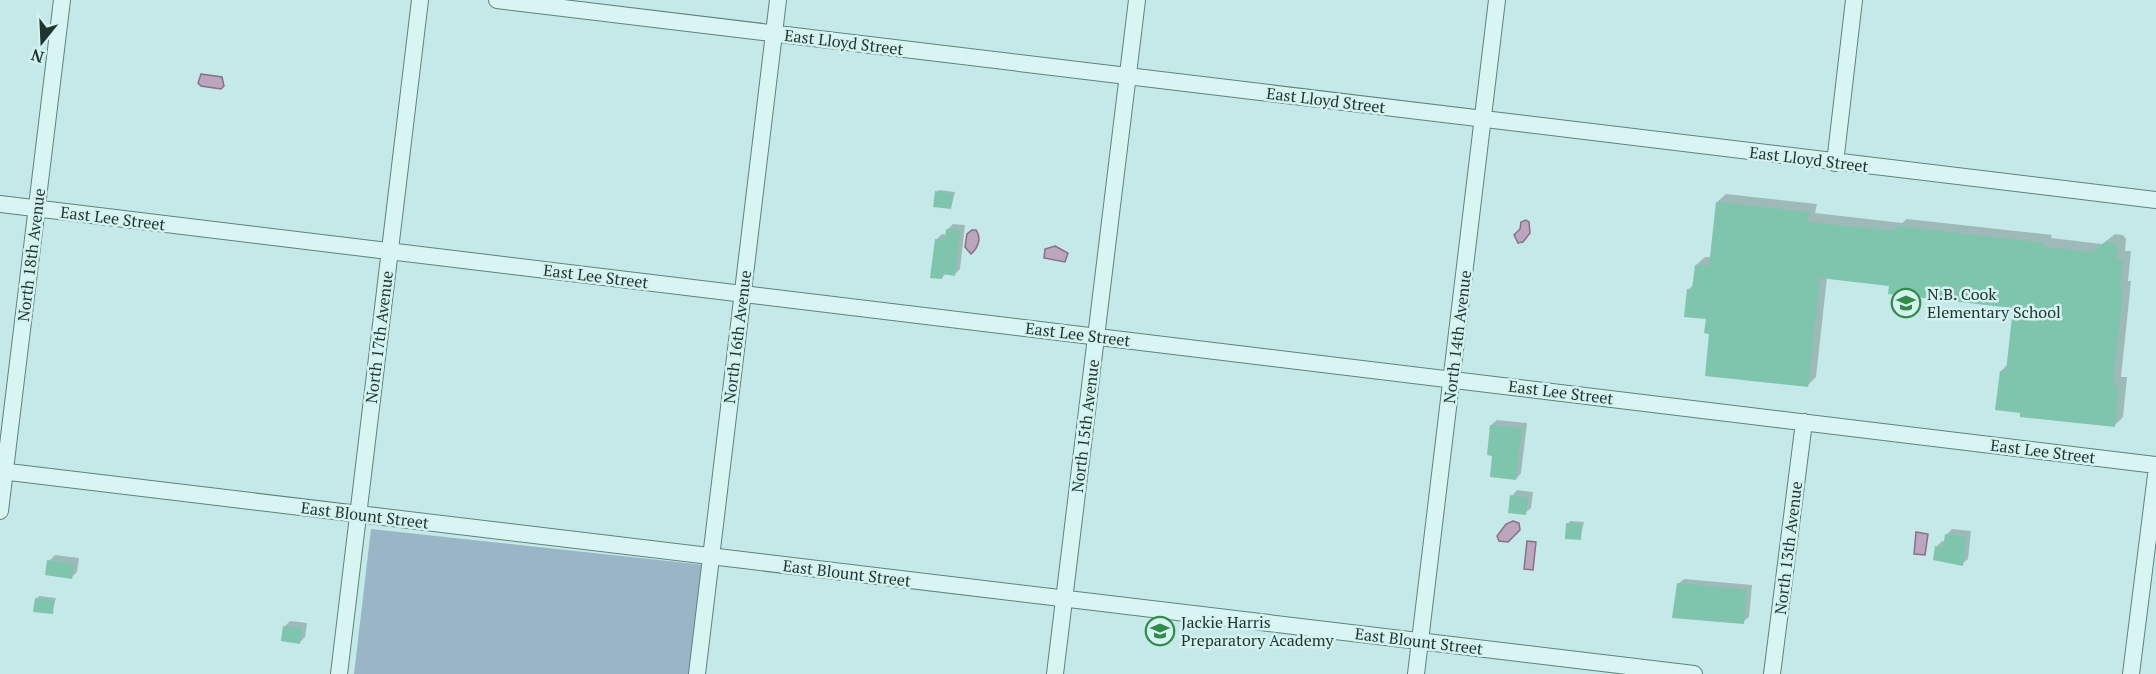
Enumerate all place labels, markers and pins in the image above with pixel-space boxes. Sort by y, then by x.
place label: N.B. Cook Elementary School [1927,283,2061,323]
school or university icon: N.B. Cook Elementary School [1890,287,1922,319]
place label: Jackie Harris Preparatory Academy [1181,611,1335,651]
school or university icon: Jackie Harris Preparatory Academy [1144,615,1176,647]

